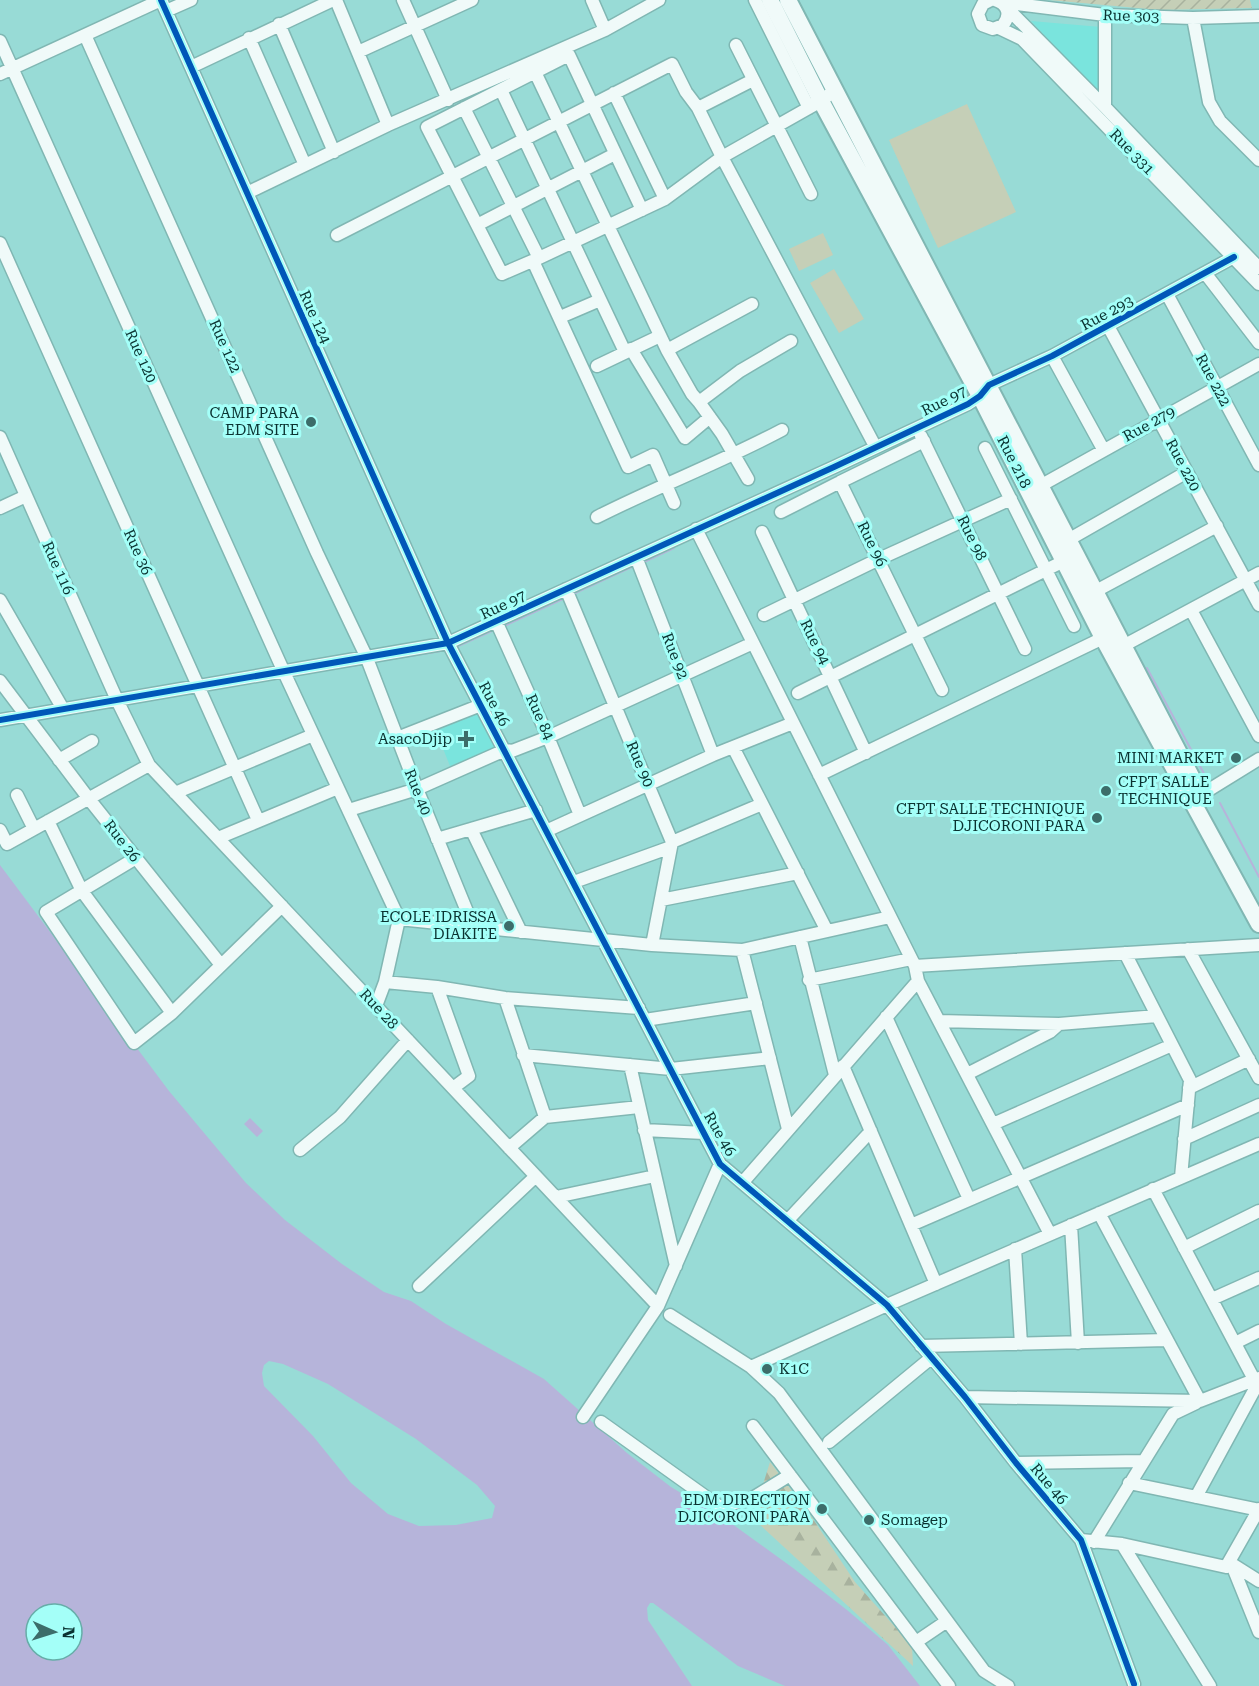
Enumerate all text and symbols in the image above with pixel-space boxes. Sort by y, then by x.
street label: Rue 303 [1102,6,1160,26]
street label: Rue 331 [1106,125,1158,179]
street label: Rue 124 [295,287,335,347]
street label: Rue 293 [1078,292,1136,334]
street label: Rue 122 [205,316,245,376]
street label: Rue 120 [121,326,161,386]
street label: Rue 222 [1192,351,1234,409]
street label: Rue 97 [918,382,970,420]
street label: Rue 279 [1120,402,1178,446]
place label: CAMP PARA EDM SITE [209,404,300,439]
marker: CAMP PARA EDM SITE [304,415,318,429]
street label: Rue 218 [993,433,1035,491]
street label: Rue 220 [1162,436,1204,494]
street label: Rue 98 [953,512,991,564]
street label: Rue 96 [853,518,891,570]
street label: Rue 36 [120,526,156,578]
street label: Rue 116 [38,538,78,598]
street label: Rue 97 [477,587,529,623]
street label: Rue 94 [796,616,834,668]
street label: Rue 92 [658,630,692,682]
street label: Rue 46 [475,678,513,730]
street label: Rue 84 [522,691,558,743]
place label: AsacoDjip [378,730,452,748]
marker: AsacoDjip [457,730,475,748]
street label: Rue 90 [622,738,658,790]
place label: MINI MARKET [1117,749,1224,767]
marker: MINI MARKET [1229,751,1243,765]
street label: Rue 40 [401,766,435,818]
place label: CFPT SALLE TECHNIQUE [1118,773,1212,808]
marker: CFPT SALLE TECHNIQUE [1099,784,1113,798]
place label: CFPT SALLE TECHNIQUE DJICORONI PARA [896,800,1086,835]
marker: CFPT SALLE TECHNIQUE DJICORONI PARA [1090,811,1104,825]
street label: Rue 26 [100,816,144,866]
place label: ECOLE IDRISSA DIAKITE [380,908,498,943]
marker: ECOLE IDRISSA DIAKITE [502,919,516,933]
street label: Rue 28 [356,985,402,1033]
street label: Rue 46 [700,1109,740,1159]
place label: K1C [779,1360,809,1378]
marker: K1C [760,1362,774,1376]
street label: Rue 46 [1027,1460,1071,1508]
place label: EDM DIRECTION DJICORONI PARA [678,1491,811,1526]
marker: EDM DIRECTION DJICORONI PARA [815,1502,829,1516]
place label: Somagep [881,1511,948,1529]
marker: Somagep [862,1513,876,1527]
north arrow [24,1602,84,1662]
text: N [59,1626,78,1639]

